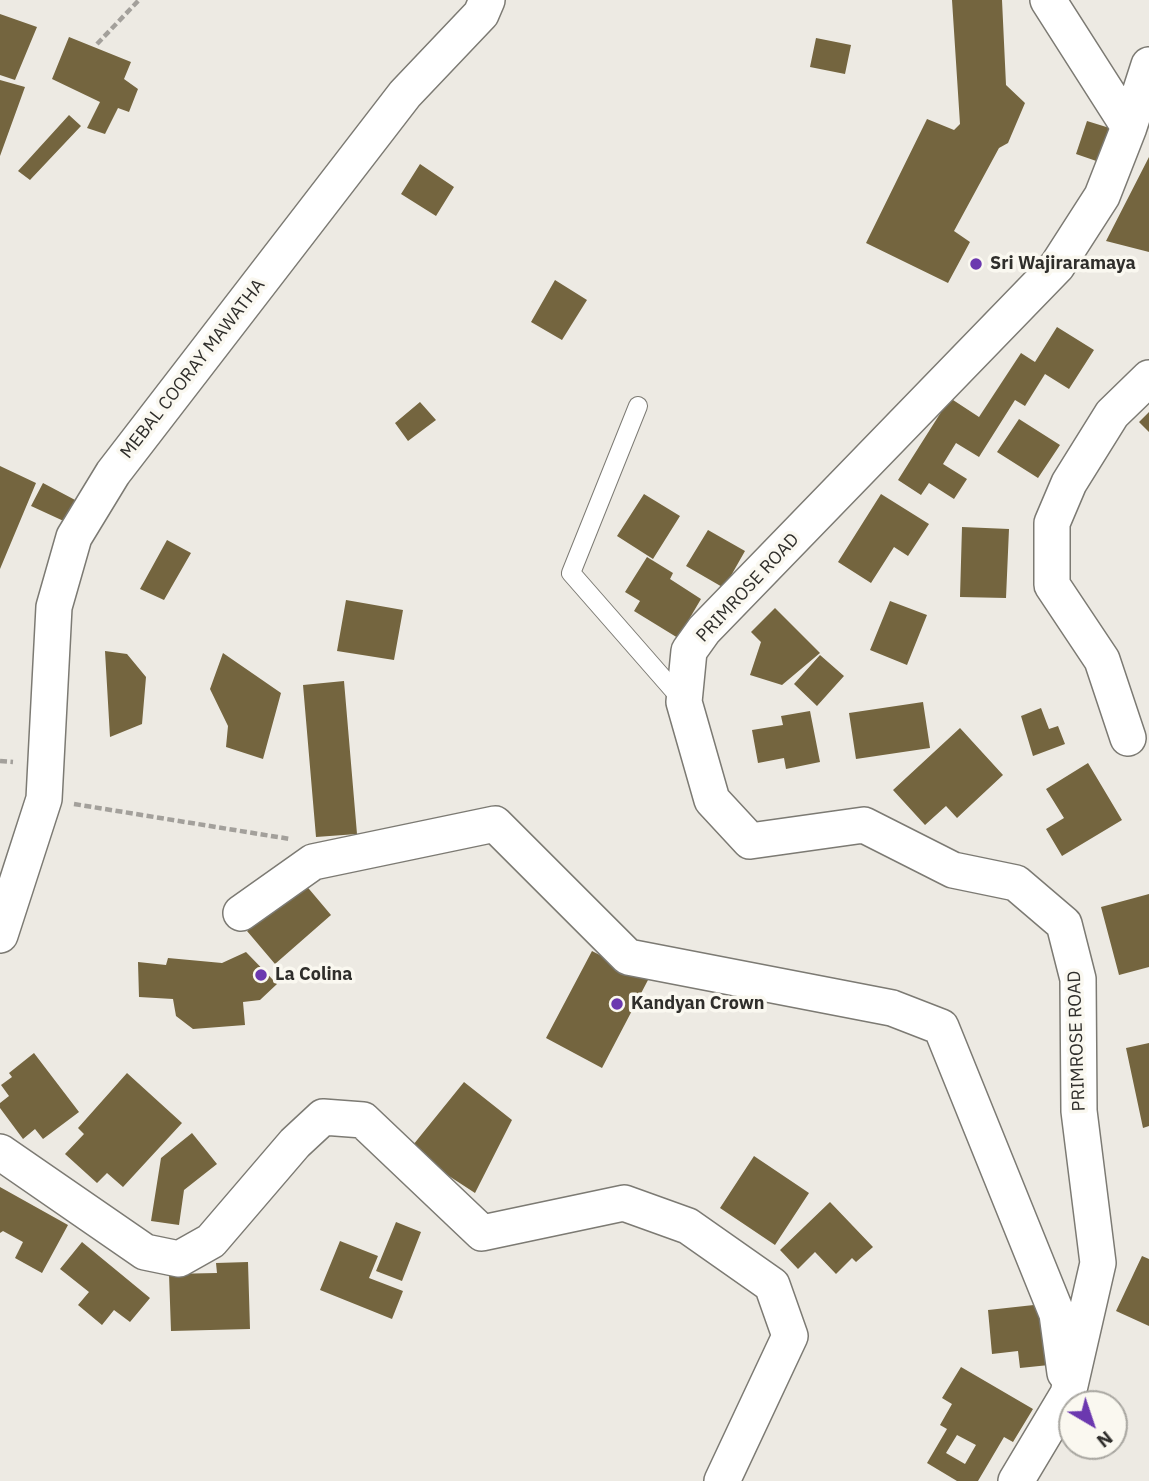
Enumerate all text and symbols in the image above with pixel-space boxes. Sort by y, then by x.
place label: Sri Wajiraramaya [990,253,1136,275]
marker: Sri Wajiraramaya [968,256,984,272]
street label: MEBAL COORAY MAWATHA [116,275,270,463]
street label: PRIMROSE ROAD [692,529,804,647]
place label: La Colina [275,964,353,986]
marker: La Colina [253,967,269,983]
street label: PRIMROSE ROAD [1064,970,1090,1112]
place label: Kandyan Crown [631,993,765,1015]
marker: Kandyan Crown [609,996,625,1012]
north arrow [1058,1390,1128,1460]
text: N [1092,1426,1118,1453]

